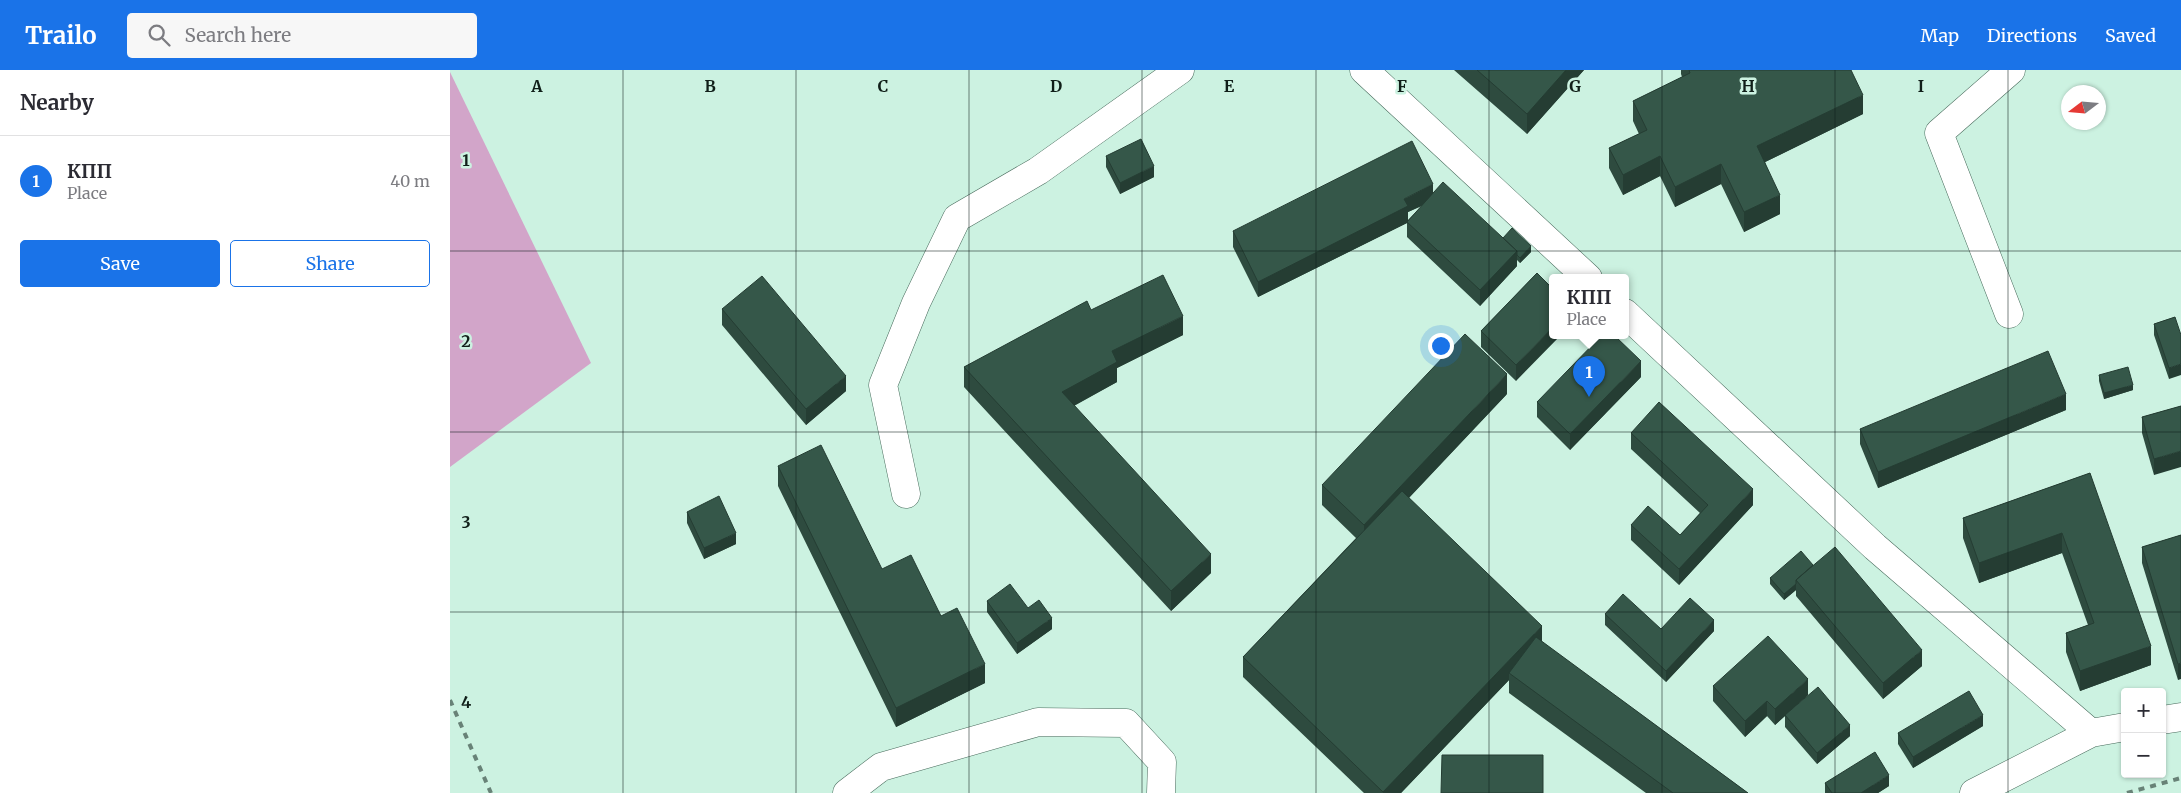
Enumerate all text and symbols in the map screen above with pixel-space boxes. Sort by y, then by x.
search box [127,13,477,58]
text: Trailo [25,20,97,51]
icon: search [145,21,173,49]
text: Search here [185,23,291,47]
text: Map [1921,24,1959,47]
text: Directions [1987,24,2077,47]
text: Saved [2105,24,2156,47]
text: A [530,76,543,96]
text: B [704,76,716,96]
text: C [878,76,888,96]
text: D [1050,76,1062,96]
text: E [1224,76,1235,96]
text: F [1397,76,1407,96]
text: G [1569,76,1581,96]
text: H [1741,76,1755,96]
text: I [1918,76,1924,96]
north arrow [2061,85,2106,130]
text: Nearby [20,89,94,116]
text: 1 [462,150,470,170]
text: КПП [67,159,112,183]
text: 1 [32,171,40,191]
text: 40 m [390,171,430,191]
text: Place [67,183,107,203]
button: Save [20,240,220,287]
button: Share [230,240,430,287]
popup [1549,274,1629,339]
text: КПП [1566,285,1612,309]
text: Place [1566,309,1606,329]
text: 2 [461,331,471,351]
your location [1428,333,1454,359]
pin: 1 [1573,356,1605,397]
text: 3 [461,512,471,532]
map controls [2121,688,2166,778]
button: + [2121,688,2166,733]
text: 4 [461,692,471,712]
button: − [2121,733,2166,778]

